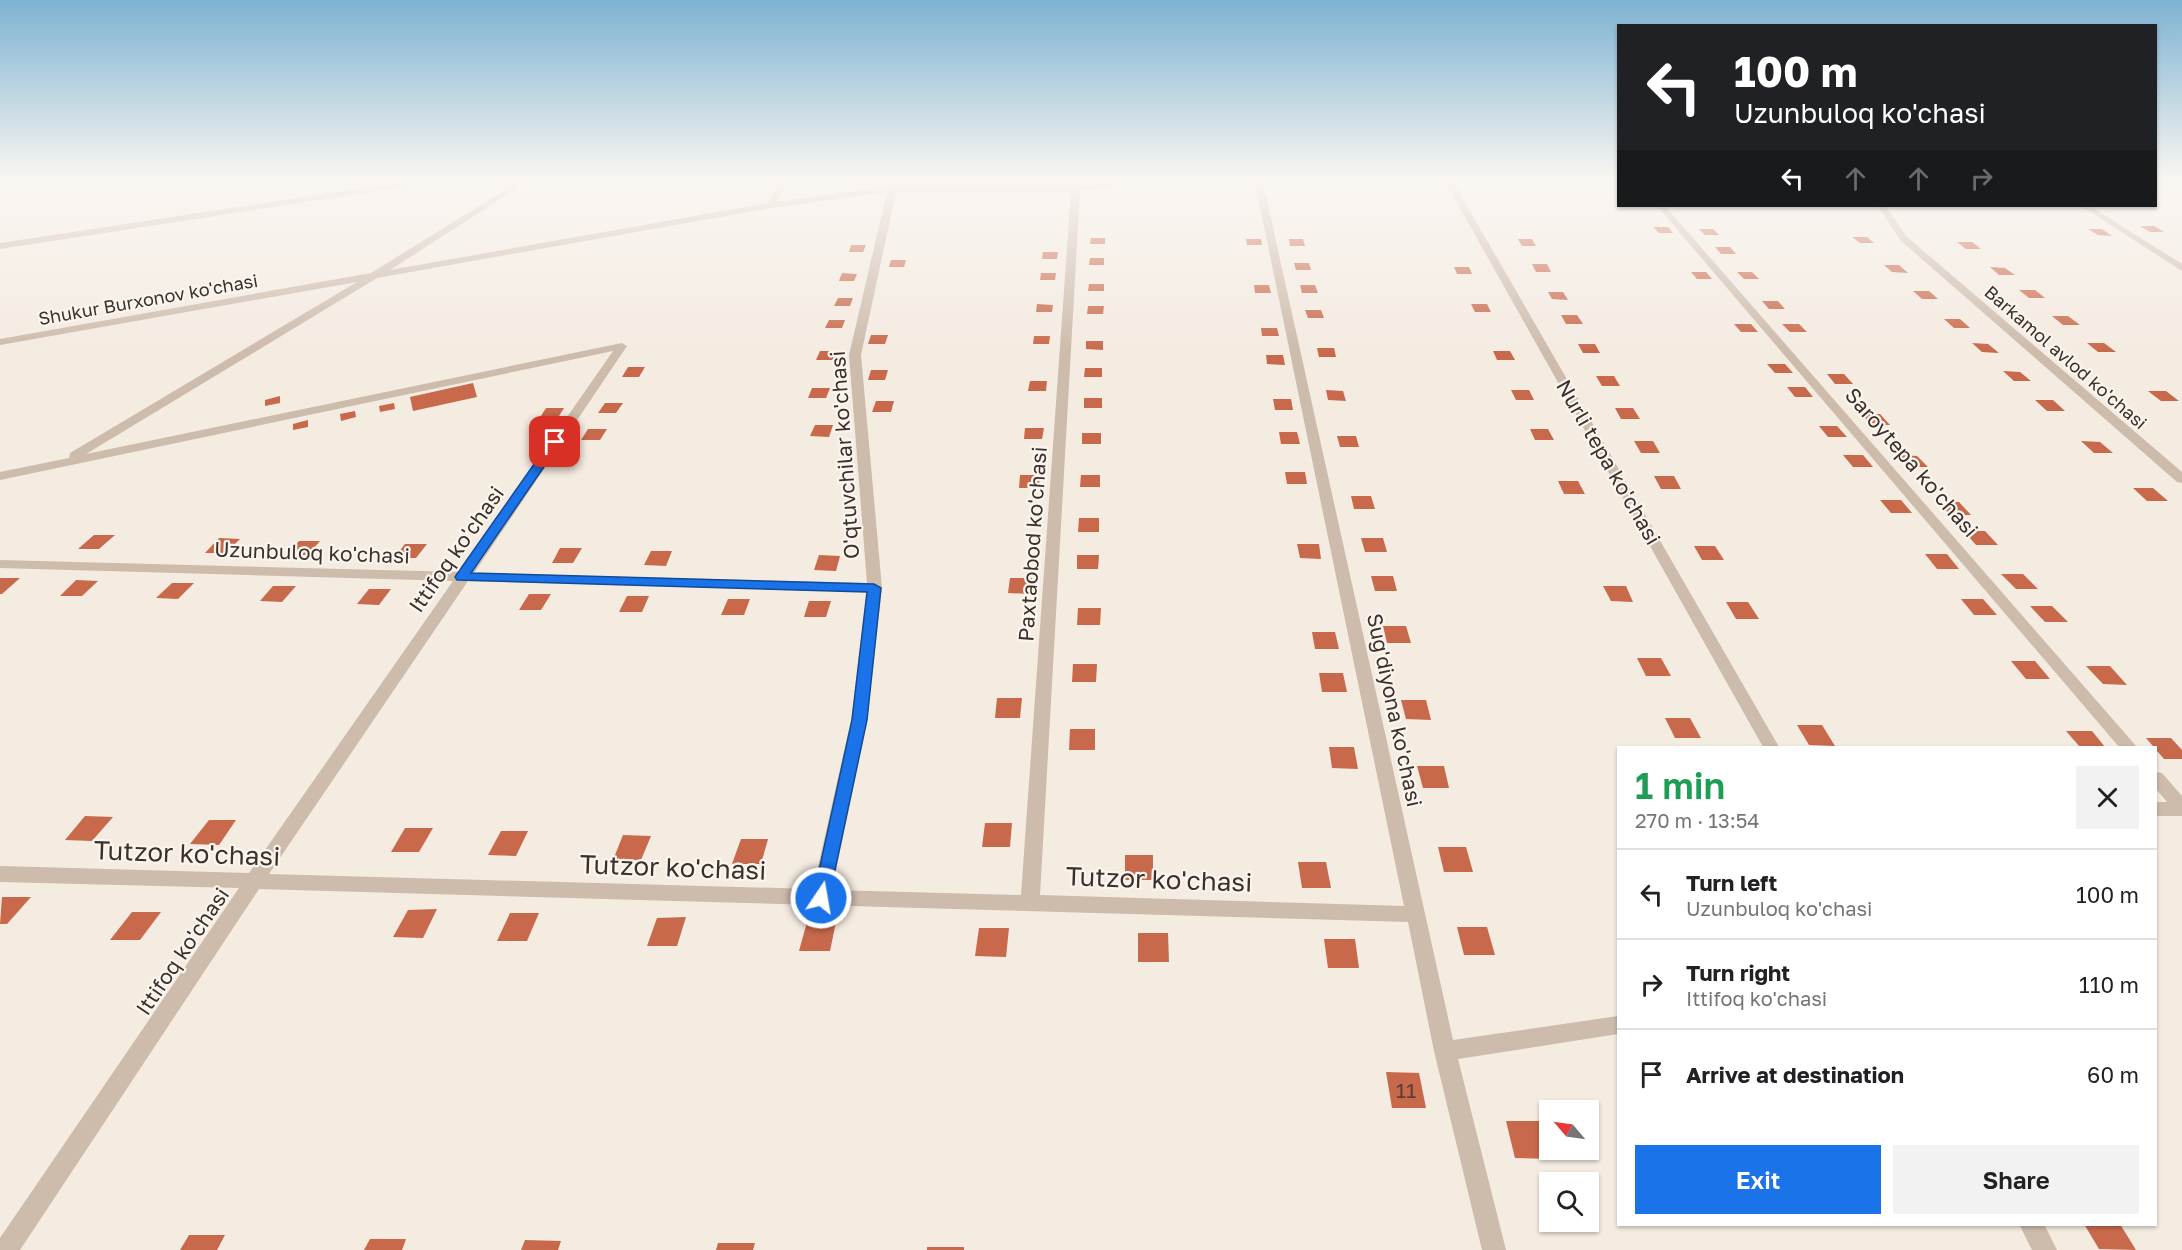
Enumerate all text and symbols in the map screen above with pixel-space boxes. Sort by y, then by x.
text: 100 m [1734,46,1857,96]
icon: left [1635,48,1713,126]
text: Uzunbuloq ko'chasi [1734,97,1986,129]
icon: left [1776,162,1809,195]
icon: ahead [1839,162,1872,195]
icon: ahead [1902,162,1935,195]
icon: right [1965,162,1998,195]
street label: Shukur Burxonov ko'chasi [37,269,259,329]
street label: Barkamol avlod ko'chasi [1980,281,2152,433]
street label: O'qtuvchilar ko'chasi [824,350,864,560]
street label: Nurli tepa ko'chasi [1551,375,1667,549]
street label: Saroytepa ko'chasi [1840,382,1984,542]
pin [529,416,580,467]
icon: arrive [538,425,571,458]
street label: Paxtaobod ko'chasi [1012,446,1052,642]
street label: Ittifoq ko'chasi [403,481,509,617]
street label: Uzunbuloq ko'chasi [214,536,410,568]
street label: Sug'diyona ko'chasi [1362,611,1428,809]
text: 1 min [1635,764,1725,807]
button: close [2076,766,2139,829]
text: 270 m · 13:54 [1635,808,1760,832]
street label: Tutzor ko'chasi [93,834,281,872]
street label: Tutzor ko'chasi [579,848,767,886]
street label: Tutzor ko'chasi [1065,860,1253,898]
position arrow [789,866,853,930]
text: Turn left [1686,869,1777,896]
icon: left [1635,878,1668,911]
text: 100 m [2076,881,2139,908]
street label: Ittifoq ko'chasi [130,882,234,1020]
text: Uzunbuloq ko'chasi [1686,896,1872,920]
text: Turn right [1686,959,1790,986]
icon: right [1635,968,1668,1001]
text: 110 m [2079,971,2139,998]
text: Ittifoq ko'chasi [1686,986,1827,1010]
icon: arrive [1635,1058,1668,1091]
text: Arrive at destination [1686,1061,1904,1088]
text: 60 m [2087,1061,2139,1088]
house number: 11 [1396,1077,1416,1103]
north arrow [1539,1100,1599,1160]
map controls [1539,1100,1599,1232]
button: Exit [1635,1145,1881,1214]
button: Share [1893,1145,2139,1214]
button: search [1539,1172,1599,1232]

